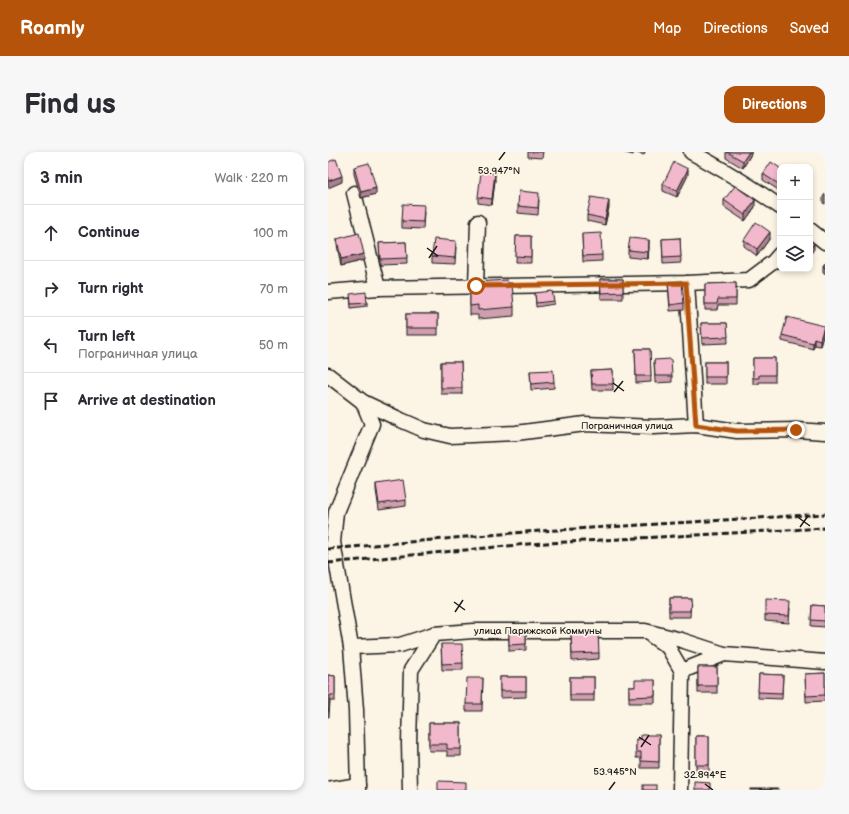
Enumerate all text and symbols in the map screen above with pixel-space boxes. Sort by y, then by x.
text: Roamly [20,17,84,40]
text: Map [653,20,681,37]
text: Directions [703,20,768,37]
text: Saved [790,20,829,37]
button: Directions [724,86,825,123]
text: Find us [24,88,116,121]
map controls [777,164,813,272]
button: + [777,164,813,200]
text: 53.947°N [478,165,520,177]
text: 3 min [40,168,83,188]
text: Walk · 220 m [215,170,288,186]
button: − [777,200,813,236]
icon: ahead [40,222,62,244]
text: Continue [78,223,140,242]
text: 100 m [253,225,288,241]
button: layers [777,236,813,272]
route start [467,277,485,295]
icon: right [40,278,62,300]
text: Turn right [78,279,143,298]
text: 70 m [260,281,288,297]
text: Turn left [78,327,135,346]
icon: left [40,334,62,356]
text: 50 m [259,337,288,353]
text: Пограничная улица [78,346,198,362]
icon: arrive [40,390,62,412]
text: Arrive at destination [78,391,216,410]
street label: Пограничная улица [581,420,673,432]
route end [787,421,805,439]
street label: улица Парижской Коммуны [474,625,602,637]
text: 53.945°N [593,766,637,778]
text: 32.894°E [684,769,727,781]

